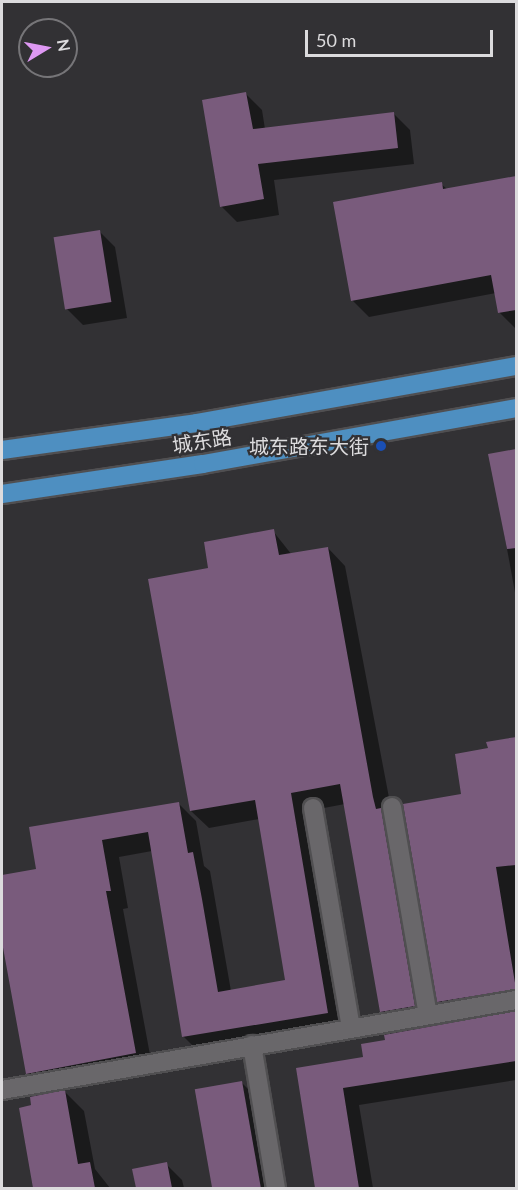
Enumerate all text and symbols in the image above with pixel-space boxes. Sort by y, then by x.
north arrow [18,18,78,78]
scale bar [308,18,496,56]
text: 50 m [316,29,356,51]
text: N [54,37,75,53]
street label: 城东路 [170,424,234,458]
place label: 城东路东大街 [249,434,369,458]
marker: 城东路东大街 [374,439,388,453]

